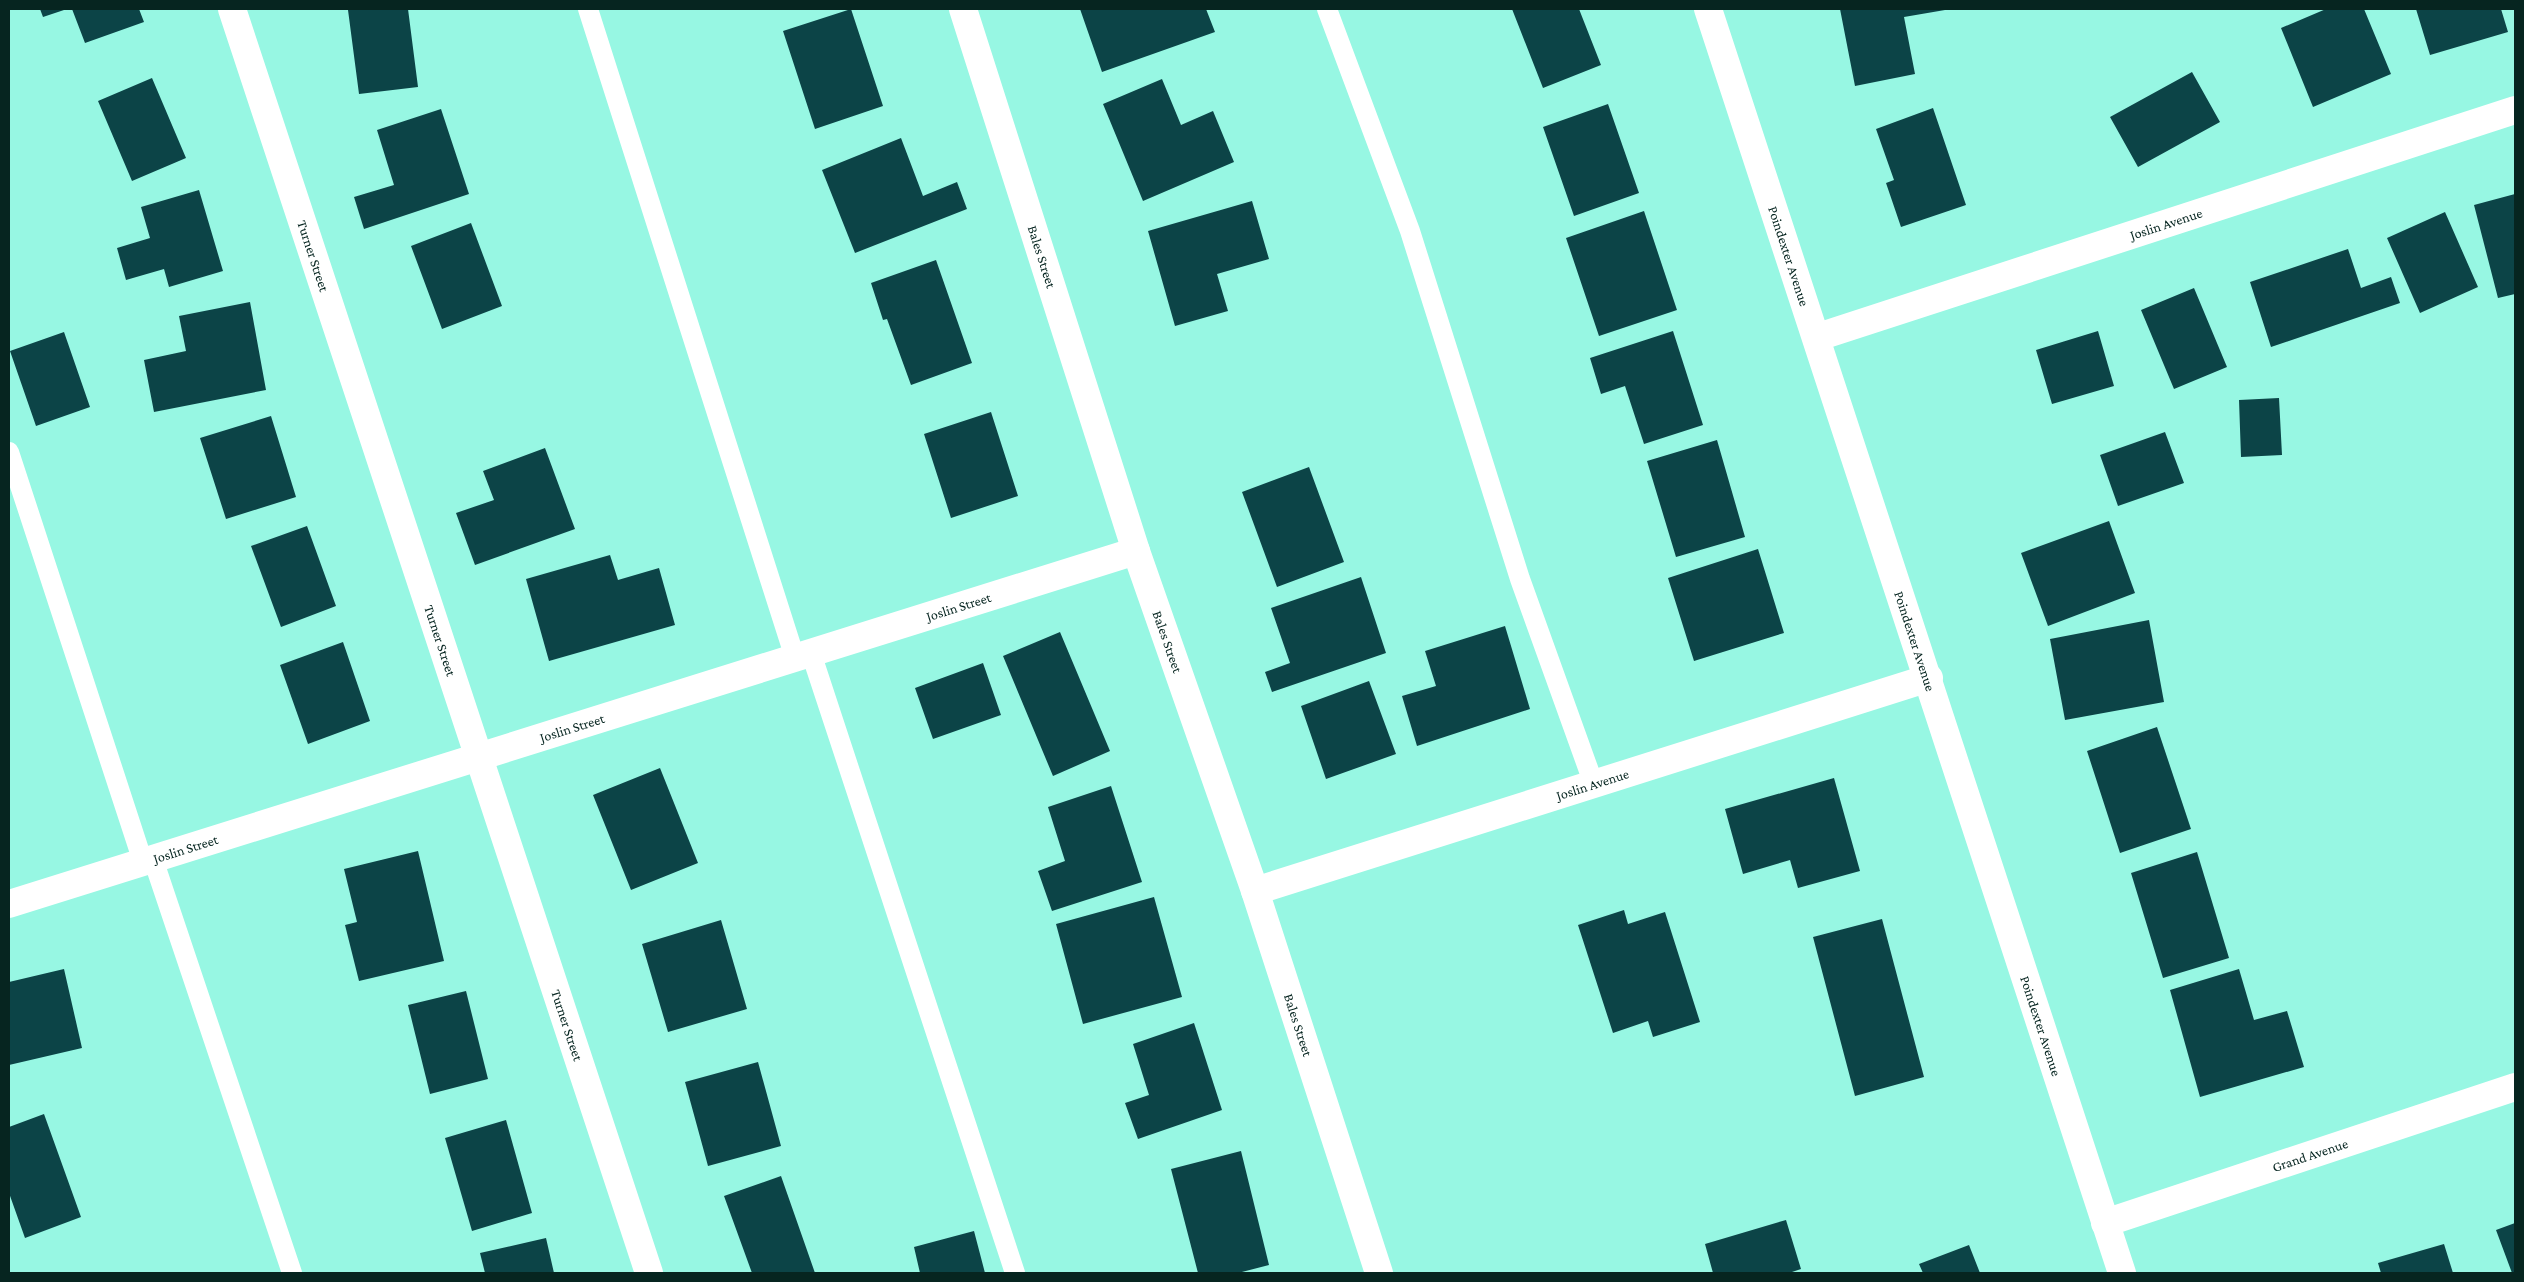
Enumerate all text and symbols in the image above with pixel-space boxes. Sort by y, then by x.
street label: Poindexter Avenue [1765,204,1813,308]
street label: Joslin Avenue [2126,204,2204,244]
street label: Turner Street [294,218,333,294]
street label: Bales Street [1025,223,1060,290]
street label: Joslin Street [922,589,993,625]
street label: Poindexter Avenue [1891,589,1939,693]
street label: Turner Street [421,603,460,679]
street label: Bales Street [1149,608,1186,675]
street label: Joslin Street [536,710,607,746]
street label: Joslin Avenue [1552,765,1631,804]
street label: Joslin Street [149,831,220,867]
street label: Poindexter Avenue [2017,974,2065,1078]
street label: Turner Street [548,987,587,1063]
street label: Bales Street [1281,992,1316,1059]
street label: Grand Avenue [2270,1135,2350,1175]

